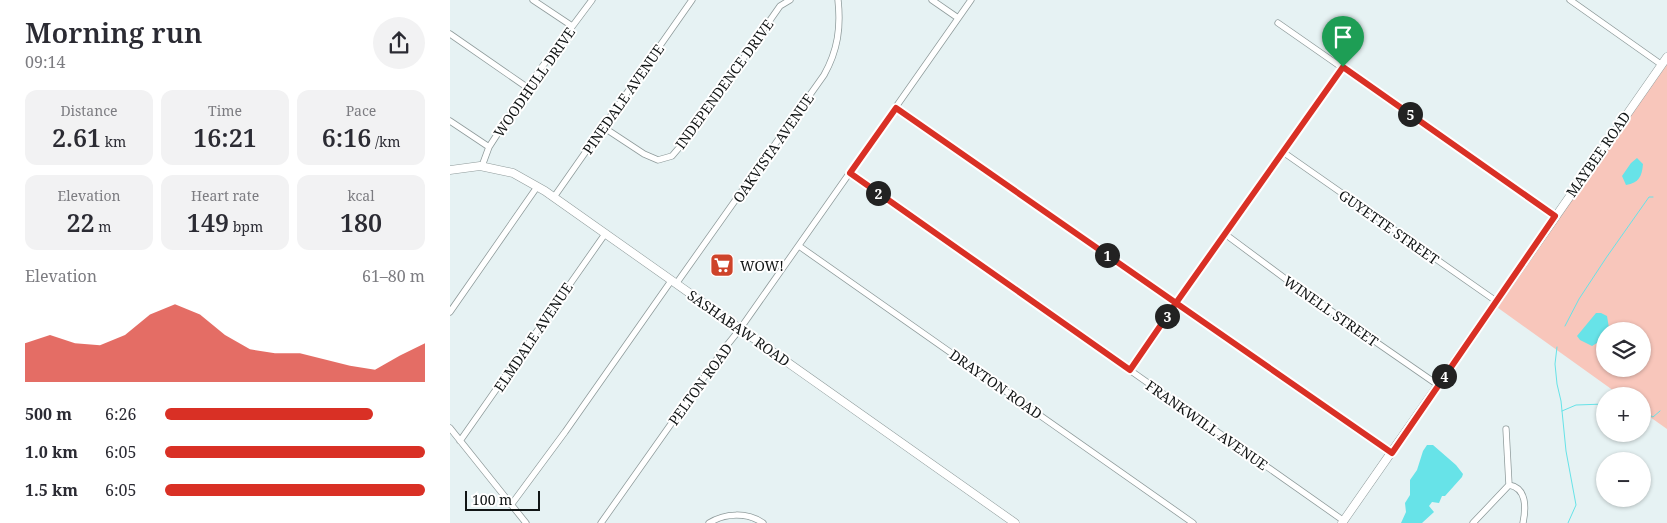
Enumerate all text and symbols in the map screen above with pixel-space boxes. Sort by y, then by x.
text: Morning run [25,13,202,51]
street label: INDEPENDENCE DRIVE [671,15,778,153]
pin [1322,16,1364,67]
button: share [373,17,425,69]
street label: WOODHULL DRIVE [489,23,579,141]
icon: arrive [1329,23,1357,51]
street label: PINEDALE AVENUE [578,40,668,158]
text: 09:14 [25,51,65,73]
street label: OAKVISTA AVENUE [728,89,818,206]
text: Distance [60,101,118,120]
text: Time [208,101,242,120]
text: Pace [346,101,376,120]
pin: 5 [1398,102,1422,126]
text: 5 [1407,105,1414,124]
street label: MAYBEE ROAD [1562,108,1634,200]
text: 2.61 [52,120,101,154]
text: 16:21 [193,120,257,154]
text: 6:16 [322,120,371,154]
text: km [101,132,126,151]
text: /km [371,132,400,151]
pin: 2 [866,180,890,206]
text: 2 [875,184,882,203]
street label: GUYETTE STREET [1335,185,1443,269]
text: Elevation [57,186,121,205]
text: Heart rate [191,186,259,205]
text: kcal [347,186,375,205]
text: 22 [66,205,95,239]
text: 149 [187,205,229,239]
text: 180 [340,205,382,239]
text: m [95,217,112,236]
text: bpm [229,217,263,236]
pin: 1 [1094,242,1120,268]
text: 1 [1104,246,1111,265]
supermarket icon: WOW! [709,252,735,278]
place label: WOW! [740,256,784,275]
text: Elevation [25,265,97,287]
text: 61–80 m [362,265,425,287]
street label: WINELL STREET [1280,271,1382,351]
street label: ELMDALE AVENUE [489,278,577,395]
street label: SASHABAW ROAD [684,286,794,370]
pin: 3 [1154,304,1180,328]
text: 3 [1164,307,1171,326]
map controls [1596,322,1651,507]
button: layers [1596,322,1651,377]
street label: PELTON ROAD [664,339,736,429]
street label: DRAYTON ROAD [946,345,1046,423]
pin: 4 [1432,364,1456,388]
text: 4 [1441,367,1448,386]
street label: FRANKWILL AVENUE [1142,376,1272,475]
button: + [1596,387,1651,442]
text: 500 m [25,403,72,425]
text: 6:26 [105,403,136,425]
text: 1.0 km [25,441,78,463]
text: 6:05 [105,441,136,463]
button: − [1596,452,1651,507]
text: 1.5 km [25,479,78,501]
text: 6:05 [105,479,136,501]
scale bar [465,488,540,511]
text: 100 m [472,490,512,509]

